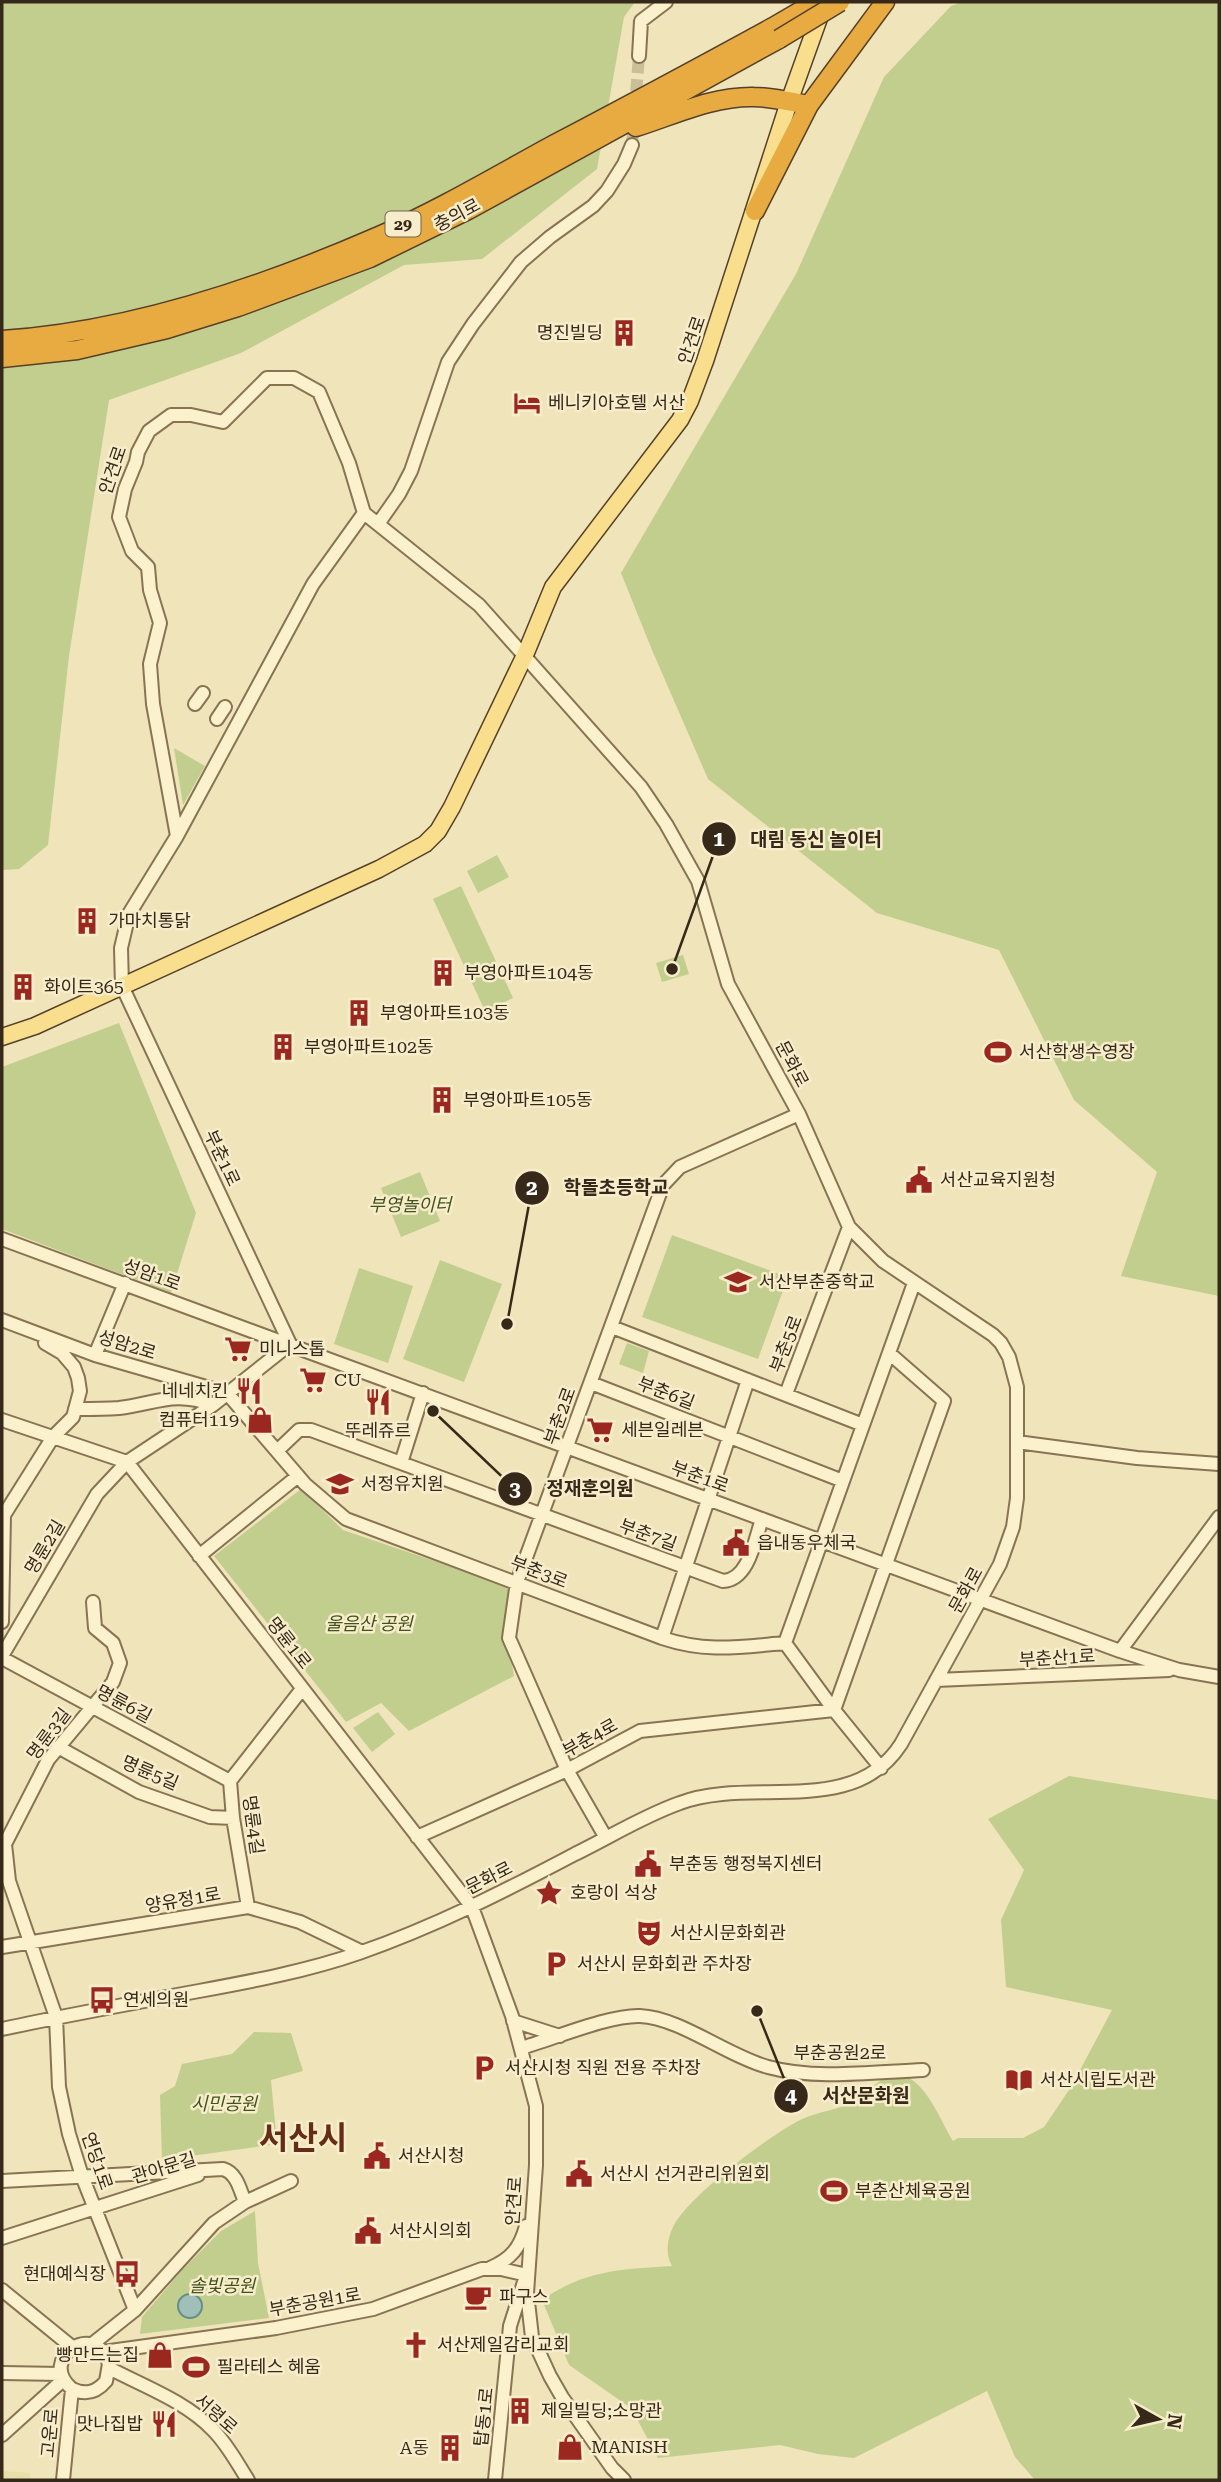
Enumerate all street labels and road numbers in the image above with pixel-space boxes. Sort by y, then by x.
street label: 충의로 [430,194,484,235]
road number: 29 [386,212,420,236]
street label: 안견로 [674,313,710,367]
street label: 안견로 [95,443,131,497]
street label: 문화로 [772,1037,813,1091]
street label: 부춘1로 [200,1126,245,1189]
street label: 성암1로 [120,1254,184,1295]
street label: 부춘5로 [765,1312,806,1375]
street label: 성암2로 [95,1326,159,1363]
street label: 부춘6길 [635,1372,698,1413]
street label: 부춘2로 [539,1384,580,1448]
street label: 부춘1로 [668,1456,732,1497]
street label: 부춘7길 [616,1514,680,1555]
street label: 명륜2길 [20,1516,69,1578]
street label: 부춘3로 [508,1551,571,1592]
street label: 문화로 [944,1563,987,1617]
street label: 명륜1로 [263,1613,316,1673]
street label: 부춘산1로 [1018,1645,1096,1670]
street label: 명륜6길 [93,1680,156,1727]
street label: 명륜3길 [22,1704,75,1764]
street label: 부춘4로 [559,1714,621,1761]
street label: 명륜5길 [119,1751,182,1794]
street label: 명륜4길 [239,1794,268,1856]
street label: 문화로 [462,1857,516,1898]
street label: 양유정1로 [144,1883,222,1916]
street label: 부춘공원2로 [794,2042,886,2063]
street label: 연당1로 [78,2129,117,2193]
street label: 관아문길 [129,2148,199,2187]
street label: 안견로 [501,2175,526,2226]
street label: 부춘공원1로 [267,2283,362,2320]
street label: 탑동1로 [470,2386,497,2448]
street label: 서령로 [191,2389,242,2438]
street label: 고운로 [37,2407,62,2459]

